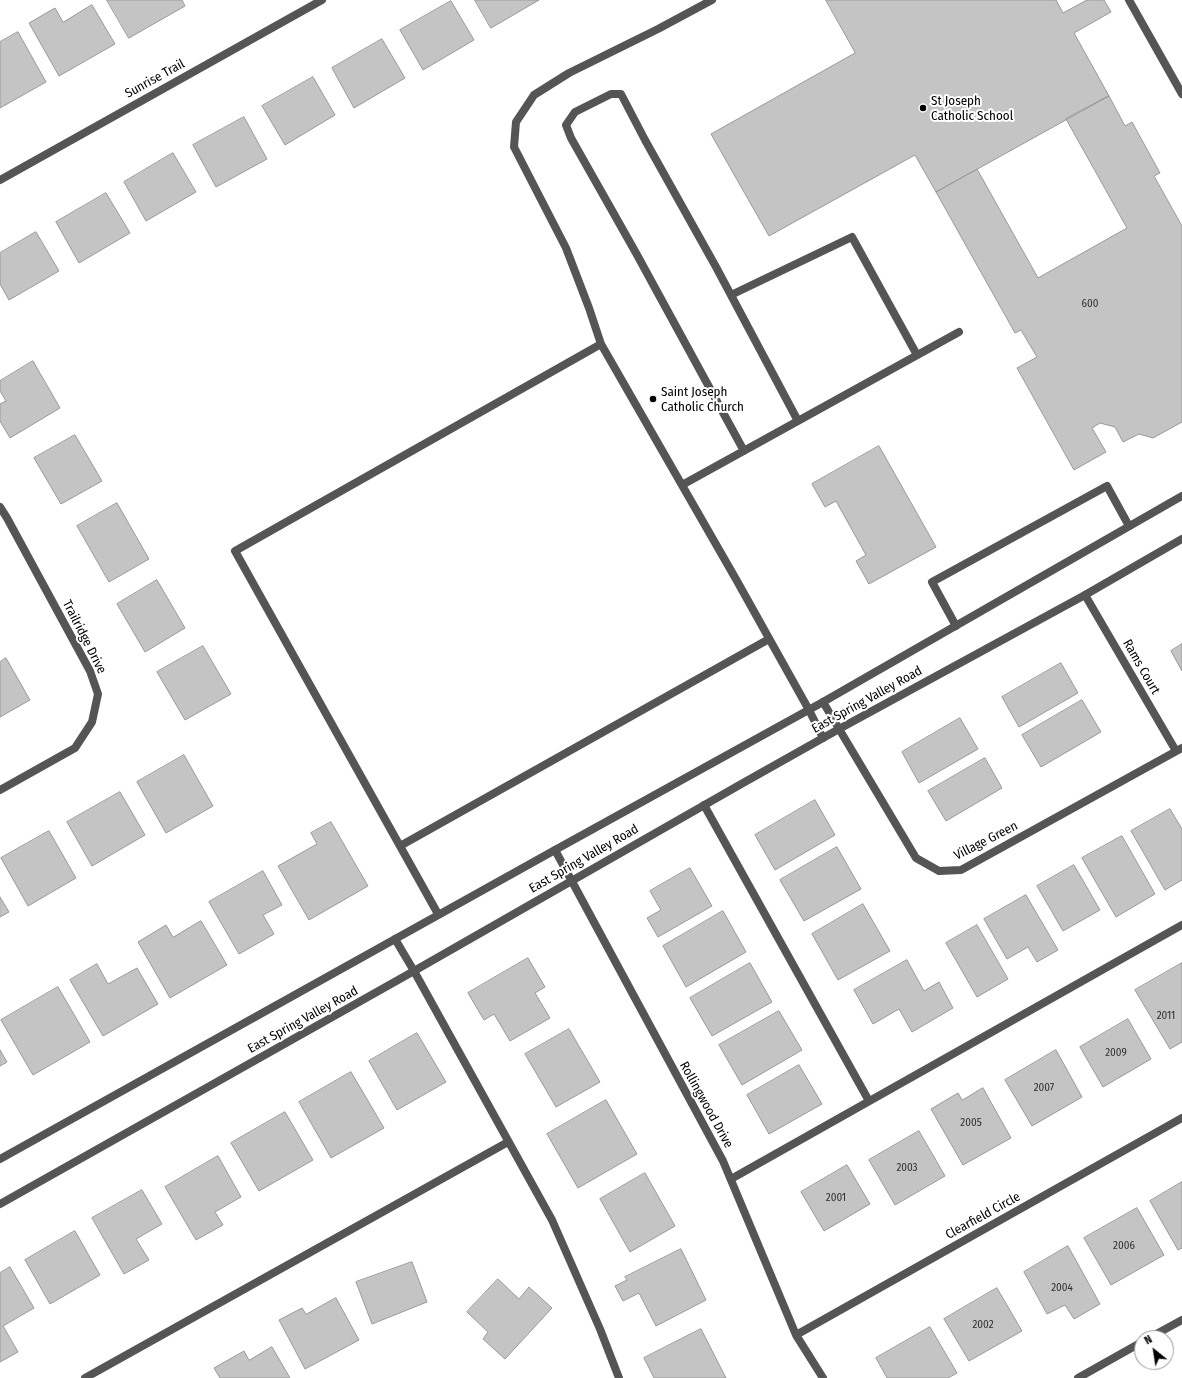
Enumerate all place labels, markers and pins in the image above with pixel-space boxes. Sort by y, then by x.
place label: St Joseph Catholic School [931,93,1013,124]
marker: St Joseph Catholic School [918,103,928,113]
place label: Saint Joseph Catholic Church [661,384,744,415]
marker: Saint Joseph Catholic Church [648,394,658,404]

